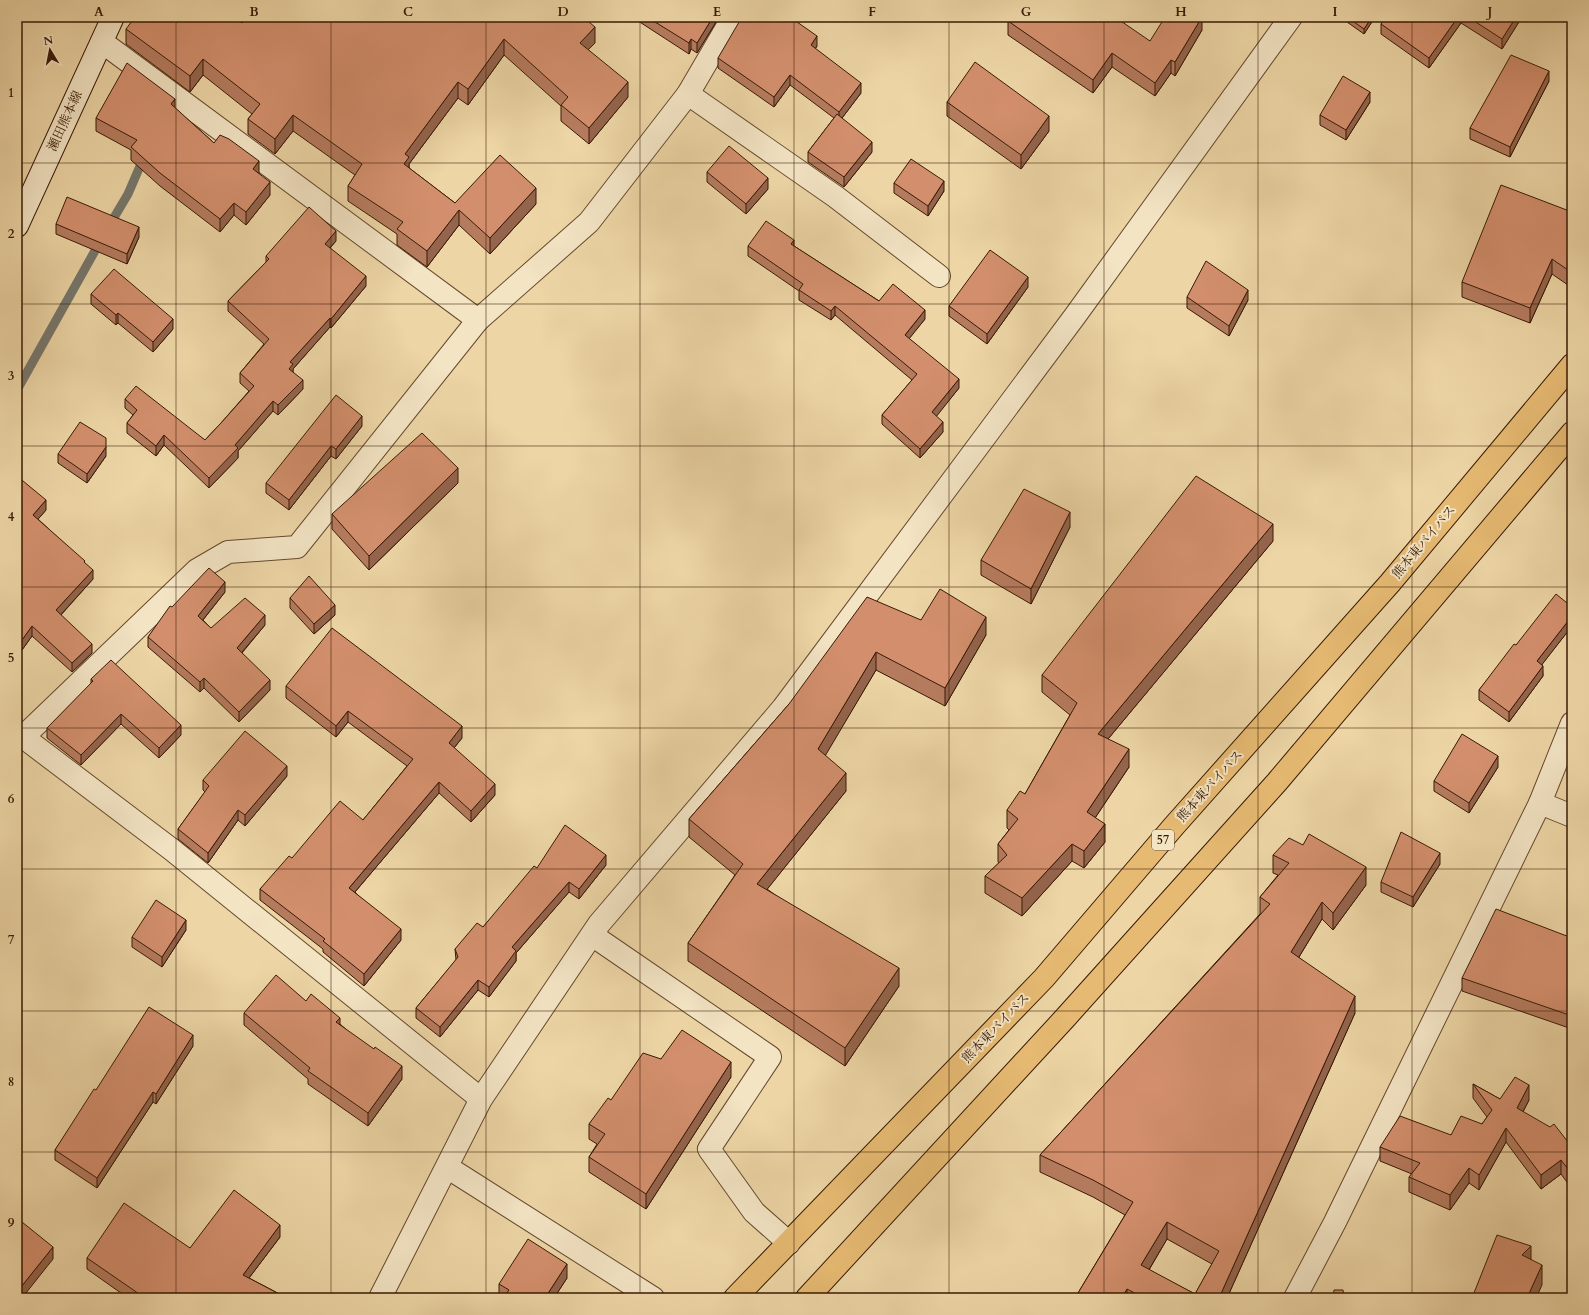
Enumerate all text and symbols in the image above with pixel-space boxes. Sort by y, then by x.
text: A [94,3,104,21]
text: B [249,3,259,21]
text: C [403,3,413,21]
text: D [557,3,569,21]
text: E [713,3,721,21]
text: F [868,3,876,21]
text: G [1021,3,1032,21]
text: H [1175,3,1187,21]
text: I [1332,3,1338,21]
text: J [1486,3,1493,21]
north arrow [30,30,70,70]
text: N [42,32,55,49]
text: 1 [8,84,14,102]
street label: 瀬田熊本線 [43,88,87,154]
text: 2 [8,225,15,243]
text: 3 [8,367,15,385]
street label: 熊本東バイパス [1388,501,1460,583]
text: 4 [8,508,15,526]
text: 5 [8,649,14,667]
street label: 熊本東バイパス [1173,746,1247,826]
text: 6 [8,790,15,808]
road number: 57 [1152,830,1174,850]
text: 7 [8,931,15,949]
street label: 熊本東バイパス [958,989,1034,1067]
text: 8 [8,1073,14,1091]
text: 9 [8,1214,15,1232]

